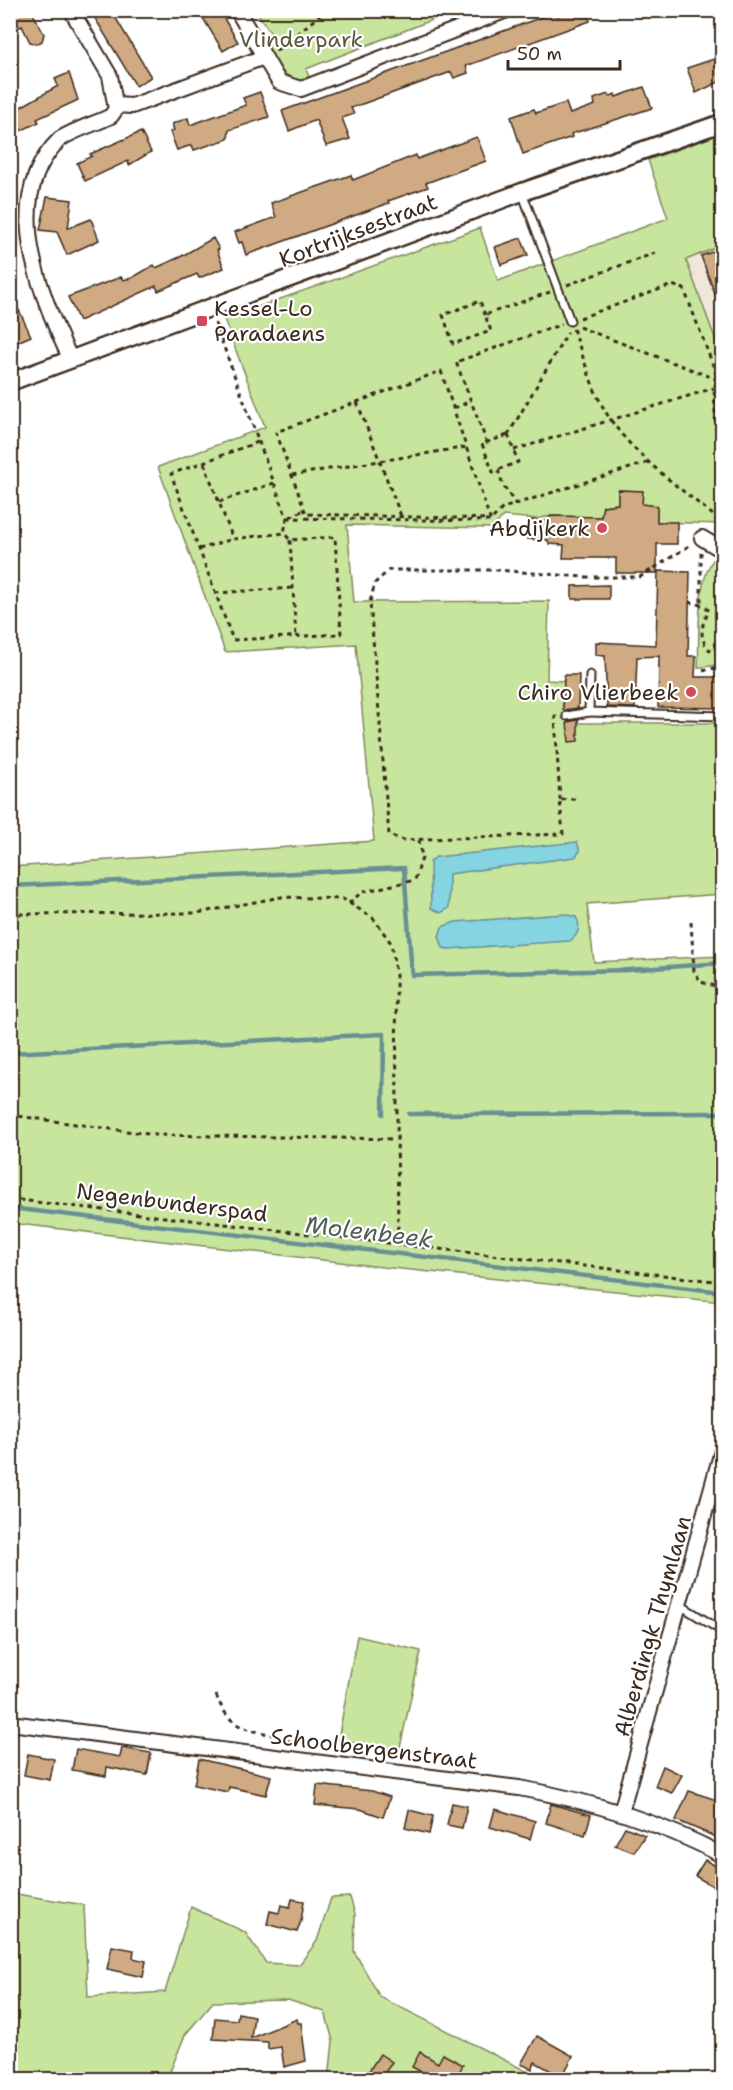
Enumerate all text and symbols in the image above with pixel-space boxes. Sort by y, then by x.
park label: Vlinderpark [239,25,363,54]
scale bar [508,33,620,71]
text: 50 m [517,42,562,66]
street label: Kortrijksestraat [275,187,442,274]
place label: Kessel-Lo Paradaens [214,294,326,348]
marker: Kessel-Lo Paradaens [195,314,209,328]
place label: Abdijkerk [489,514,590,543]
marker: Abdijkerk [595,521,609,535]
place label: Chiro Vlierbeek [517,678,679,707]
marker: Chiro Vlierbeek [684,685,698,699]
street label: Negenbunderspad [75,1176,269,1229]
water label: Molenbeek [303,1208,435,1256]
street label: Alberdingk Thymlaan [607,1512,698,1740]
street label: Schoolbergenstraat [269,1721,479,1776]

